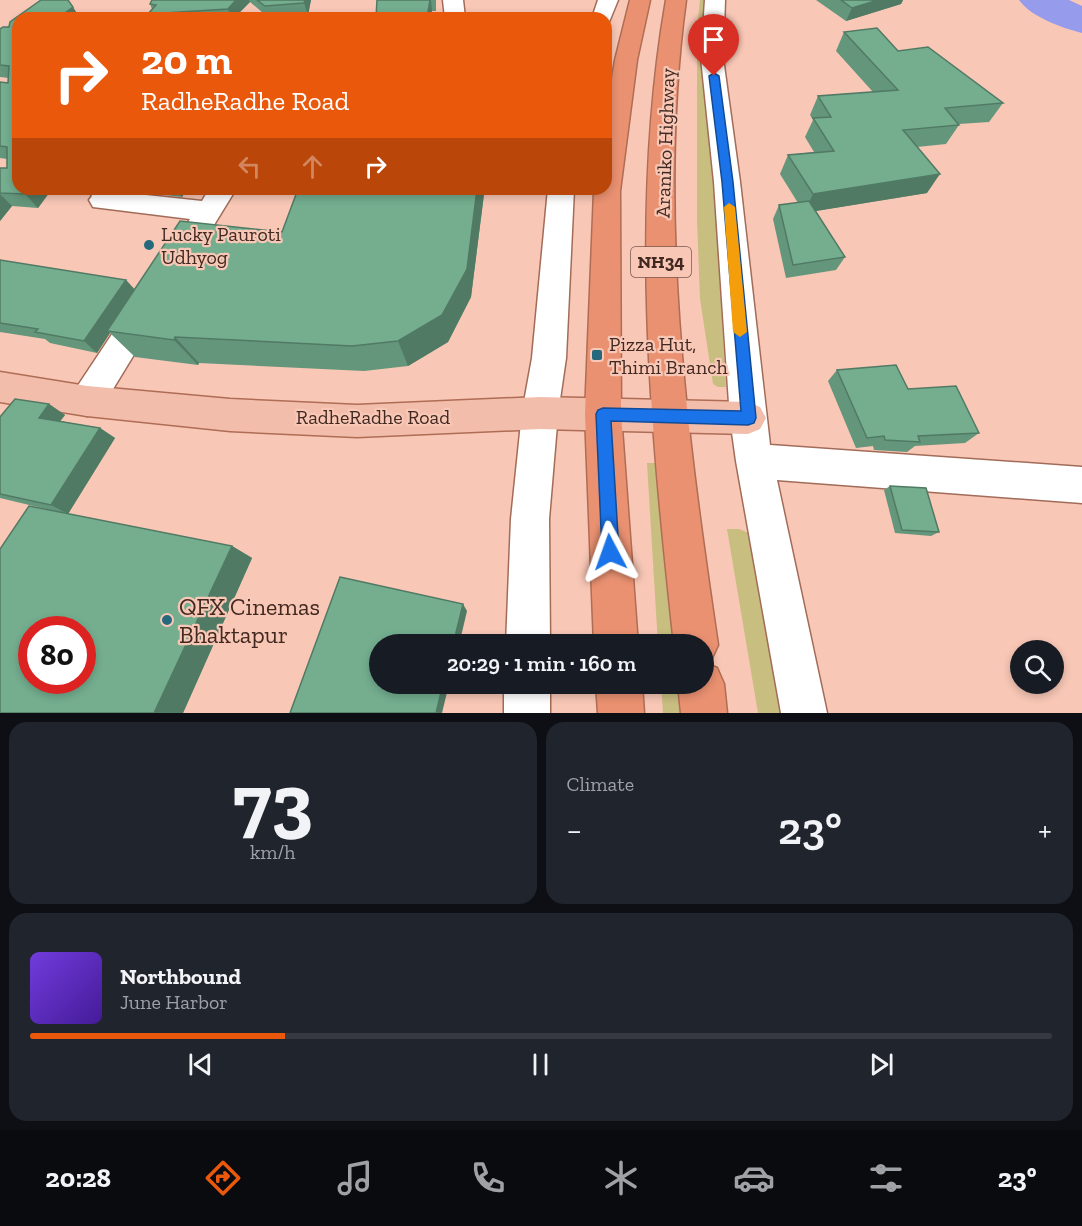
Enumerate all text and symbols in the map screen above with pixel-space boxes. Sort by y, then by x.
pin [688,14,739,76]
icon: arrive [697,23,730,56]
text: 20 m [141,34,232,85]
icon: right [42,36,120,114]
street label: Araniko Highway [650,67,680,218]
text: RadheRadhe Road [141,85,349,117]
icon: left [233,150,266,183]
icon: ahead [296,150,329,183]
icon: right [359,150,392,183]
place label: Lucky Pauroti Udhyog [161,222,281,269]
marker: Lucky Pauroti Udhyog [142,238,156,252]
road number: NH34 [631,247,691,277]
place label: Pizza Hut, Thimi Branch [609,332,728,379]
marker: Pizza Hut, Thimi Branch [590,348,604,362]
street label: RadheRadhe Road [296,405,450,429]
position arrow [578,520,642,584]
place label: QFX Cinemas Bhaktapur [179,592,320,649]
marker: QFX Cinemas Bhaktapur [160,613,174,627]
speed limit sign: 80 [18,616,96,694]
map controls [1010,640,1064,694]
button: search [1010,640,1064,694]
text: 20:29 · 1 min · 160 m [447,650,636,677]
text: 73 [233,754,313,848]
text: Climate [567,772,634,796]
text: 23° [778,802,842,856]
text: − [567,810,582,849]
text: + [1038,810,1052,849]
text: km/h [250,840,296,864]
text: Northbound [120,963,241,990]
text: June Harbor [120,990,228,1014]
icon: previous [184,1048,217,1081]
icon: pause [524,1048,557,1081]
icon: next [865,1048,898,1081]
icon: directions [202,1157,244,1199]
icon: music [334,1157,376,1199]
icon: phone [467,1157,509,1199]
icon: climate [600,1157,642,1199]
icon: car [733,1157,775,1199]
icon: filters [865,1157,907,1199]
text: 20:28 [45,1162,111,1194]
text: 23° [998,1162,1037,1194]

